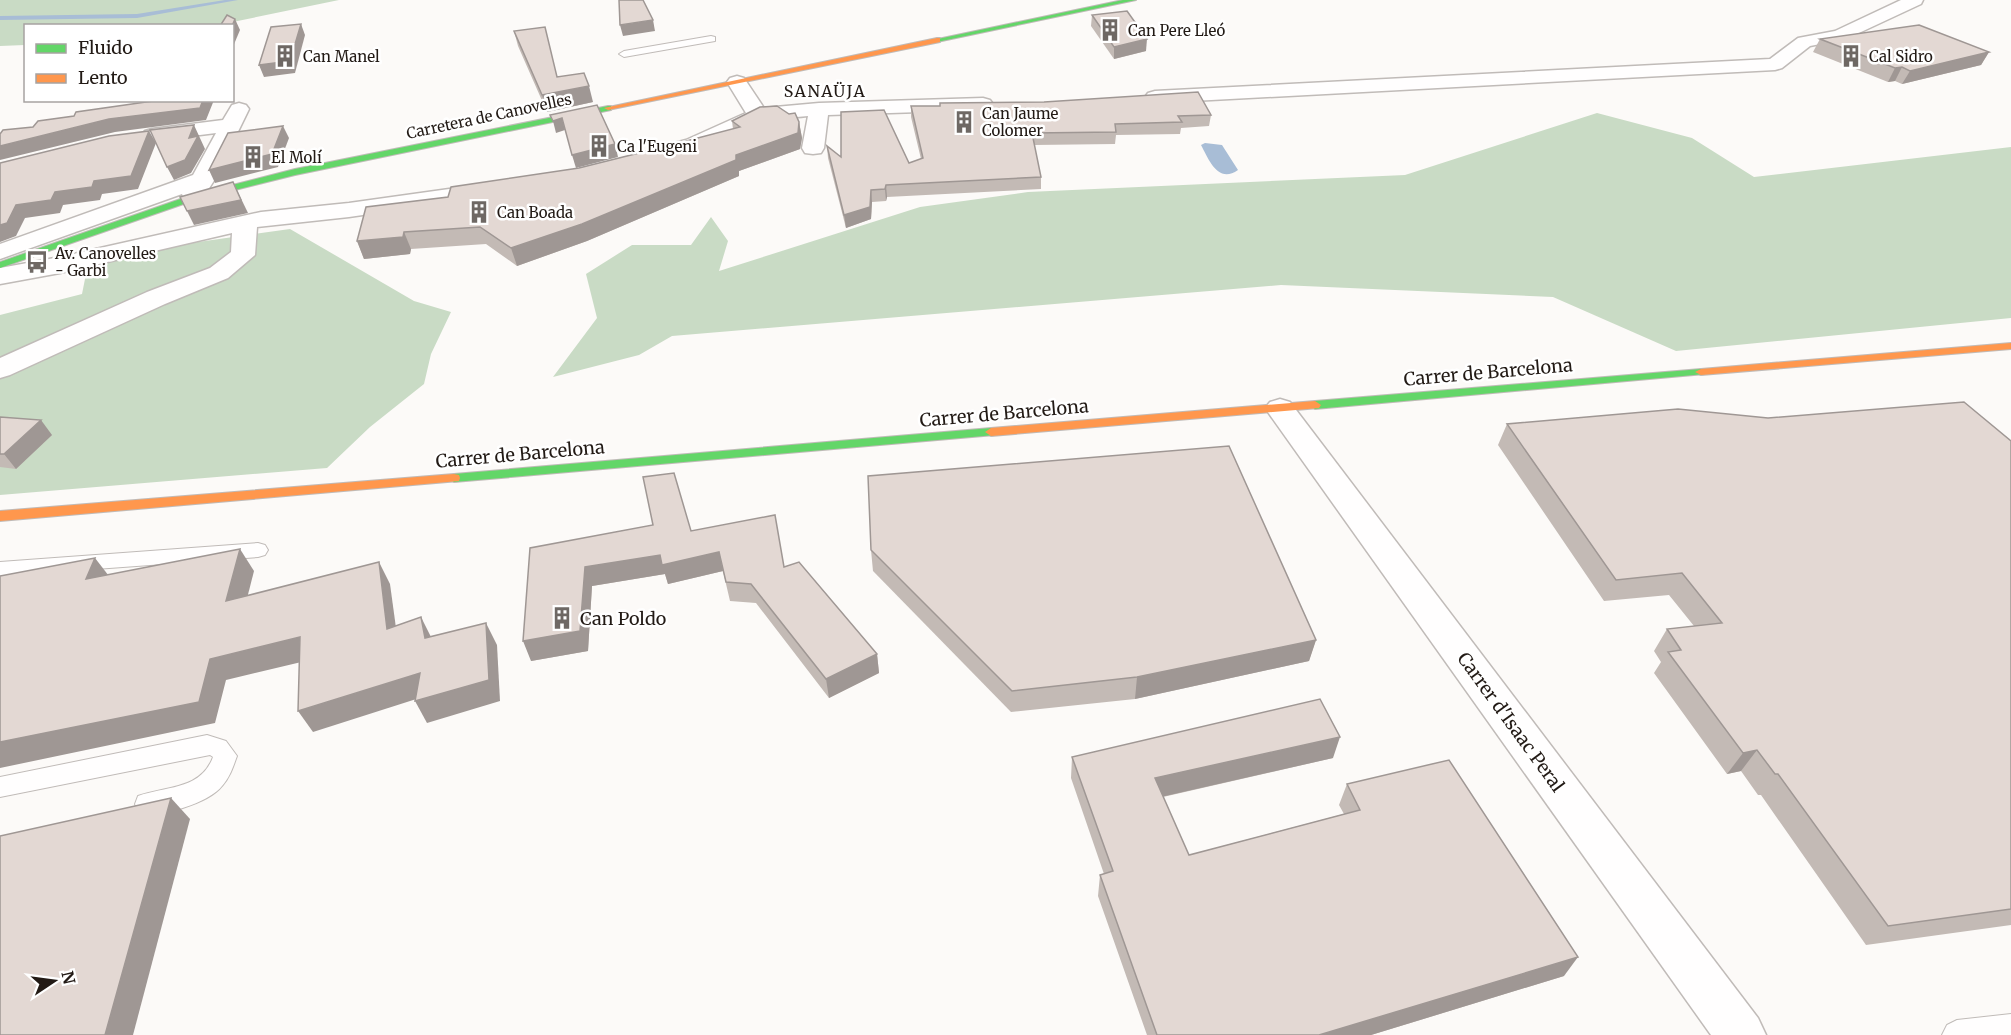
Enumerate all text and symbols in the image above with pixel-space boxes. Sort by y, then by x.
building icon: Can Pere Lleó [1097,17,1123,43]
place label: Can Pere Lleó [1128,21,1225,40]
legend [24,24,234,102]
text: Fluido [78,36,133,59]
building icon: Can Manel [272,43,298,69]
building icon: Cal Sidro [1838,43,1864,69]
place label: Can Manel [303,47,380,66]
place label: Cal Sidro [1869,47,1933,66]
text: Lento [78,66,128,89]
district label: SANAÜJA [784,81,866,101]
street label: Carretera de Canovelles [405,89,573,143]
place label: Can Jaume Colomer [982,104,1059,140]
building icon: Can Jaume Colomer [951,109,977,135]
building icon: Ca l'Eugeni [586,133,612,159]
place label: Ca l'Eugeni [617,137,697,156]
building icon: El Molí [240,144,266,170]
place label: El Molí [271,148,323,167]
building icon: Can Boada [466,199,492,225]
place label: Can Boada [497,203,573,222]
place label: Av. Canovelles - Garbi [54,244,156,280]
bus stop icon: Av. Canovelles - Garbi [24,249,50,275]
street label: Carrer de Barcelona [1403,353,1574,391]
street label: Carrer de Barcelona [919,394,1090,432]
street label: Carrer de Barcelona [435,435,606,473]
building icon: Can Poldo [549,605,575,631]
place label: Can Poldo [580,607,666,630]
street label: Carrer d'Isaac Peral [1453,648,1570,797]
north arrow [24,951,84,1011]
text: N [57,969,80,986]

